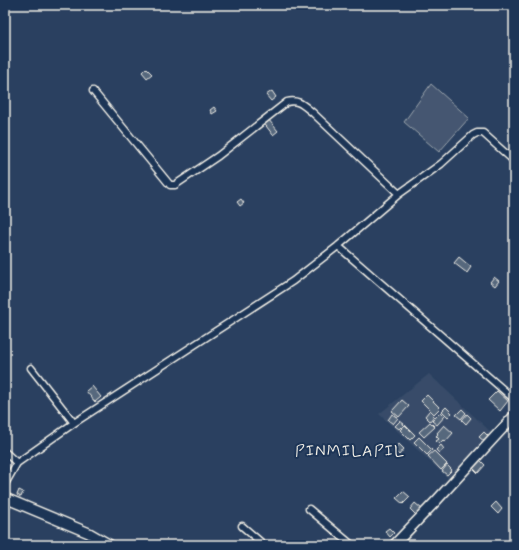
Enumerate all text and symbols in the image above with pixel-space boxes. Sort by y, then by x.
district label: PINMILAPIL [295,441,405,462]

